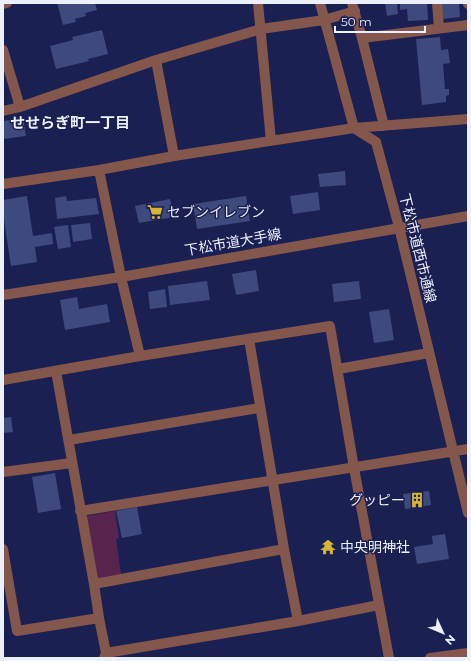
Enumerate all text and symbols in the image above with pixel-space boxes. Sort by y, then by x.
scale bar [335,8,425,34]
text: 50 m [341,14,372,29]
district label: せせらぎ町一丁目 [10,113,130,132]
street label: 下松市道西市通線 [396,191,440,305]
supermarket icon: セブンイレブン [146,203,164,221]
place label: セブンイレブン [167,203,265,221]
street label: 下松市道大手線 [183,225,283,259]
place label: グッピー [349,491,405,509]
building icon: グッピー [408,491,426,509]
temple icon: 中央明神社 [319,538,337,556]
place label: 中央明神社 [340,538,410,556]
north arrow [423,613,463,653]
text: N [442,632,458,648]

